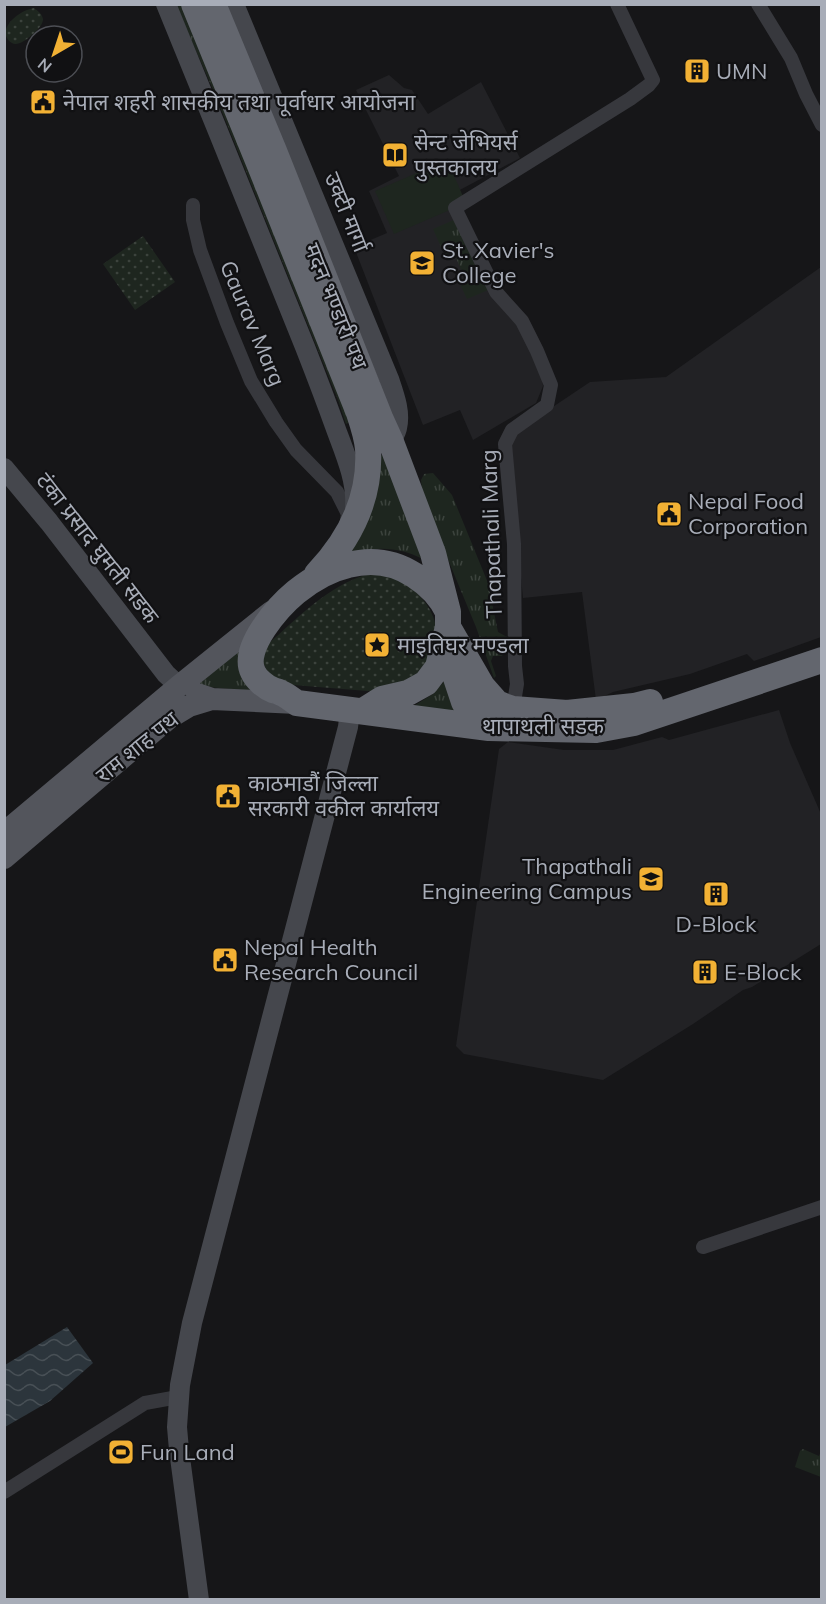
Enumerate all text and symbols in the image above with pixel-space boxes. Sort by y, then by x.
north arrow [24,24,84,84]
text: N [34,54,56,77]
building icon: UMN [682,56,712,86]
place label: UMN [716,57,767,85]
public building icon: नेपाल शहरी शासकीय तथा पूर्वाधार आयोजना [28,87,58,117]
place label: नेपाल शहरी शासकीय तथा पूर्वाधार आयोजना [63,88,416,117]
place label: सेन्ट जेभियर्स पुस्तकालय [414,128,519,182]
library icon: सेन्ट जेभियर्स पुस्तकालय [380,140,410,170]
street label: उक्टी मार्गा [318,168,376,257]
place label: St. Xavier's College [442,236,555,289]
street label: मदन भण्डारी पथ [298,239,374,374]
school or university icon: St. Xavier's College [407,248,437,278]
street label: Gaurav Marg [214,256,292,390]
street label: Thapathali Marg [474,449,508,619]
street label: टंका प्रसाद घुमती सडक [30,467,166,630]
place label: Nepal Food Corporation [688,487,808,540]
public building icon: Nepal Food Corporation [654,499,684,529]
place icon: माइतिघर मण्डला [362,630,392,660]
place label: माइतिघर मण्डला [397,631,529,659]
street label: राम शाह पथ [90,705,185,789]
street label: थापाथली सडक [482,712,605,740]
place label: काठमाडौं जिल्ला सरकारी वकील कार्यालय [248,769,440,822]
public building icon: काठमाडौं जिल्ला सरकारी वकील कार्यालय [213,781,243,811]
place label: Thapathali Engineering Campus [422,852,632,905]
school or university icon: Thapathali Engineering Campus [636,864,666,894]
building icon: D-Block [701,879,731,909]
place label: D-Block [676,910,757,938]
place label: Nepal Health Research Council [244,933,418,986]
public building icon: Nepal Health Research Council [210,945,240,975]
building icon: E-Block [690,957,720,987]
place label: E-Block [724,958,802,986]
sports icon: Fun Land [106,1437,136,1467]
place label: Fun Land [140,1438,235,1466]

